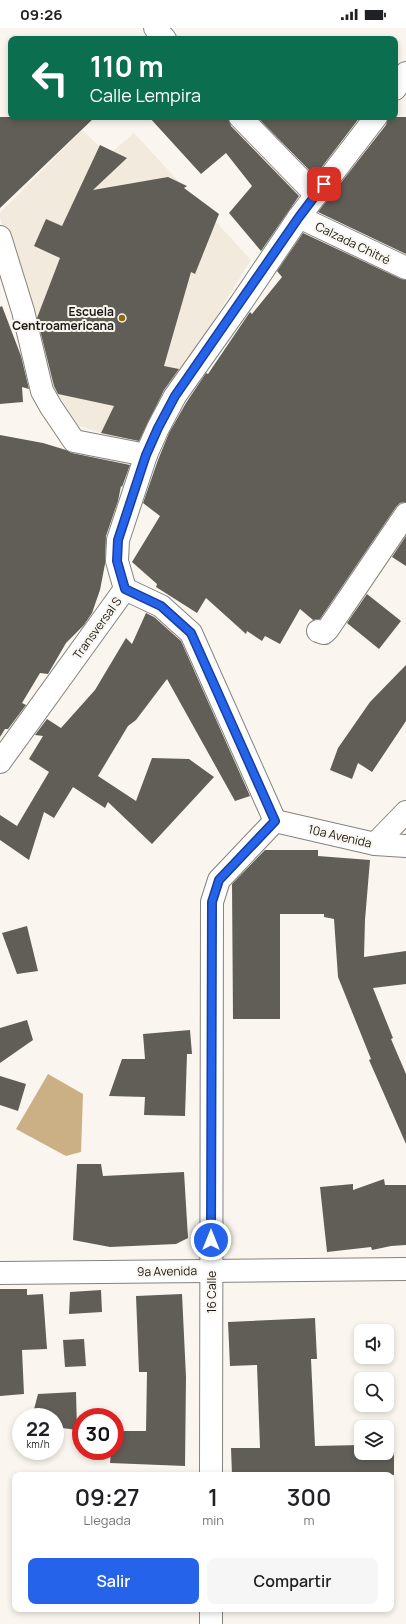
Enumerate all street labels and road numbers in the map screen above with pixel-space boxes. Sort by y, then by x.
street label: Calzada Chitré [313,217,393,269]
street label: Transversal S [69,593,125,663]
street label: 10a Avenida [307,820,373,852]
street label: 9a Avenida [137,1262,197,1280]
street label: 16 Calle [203,1271,220,1313]

